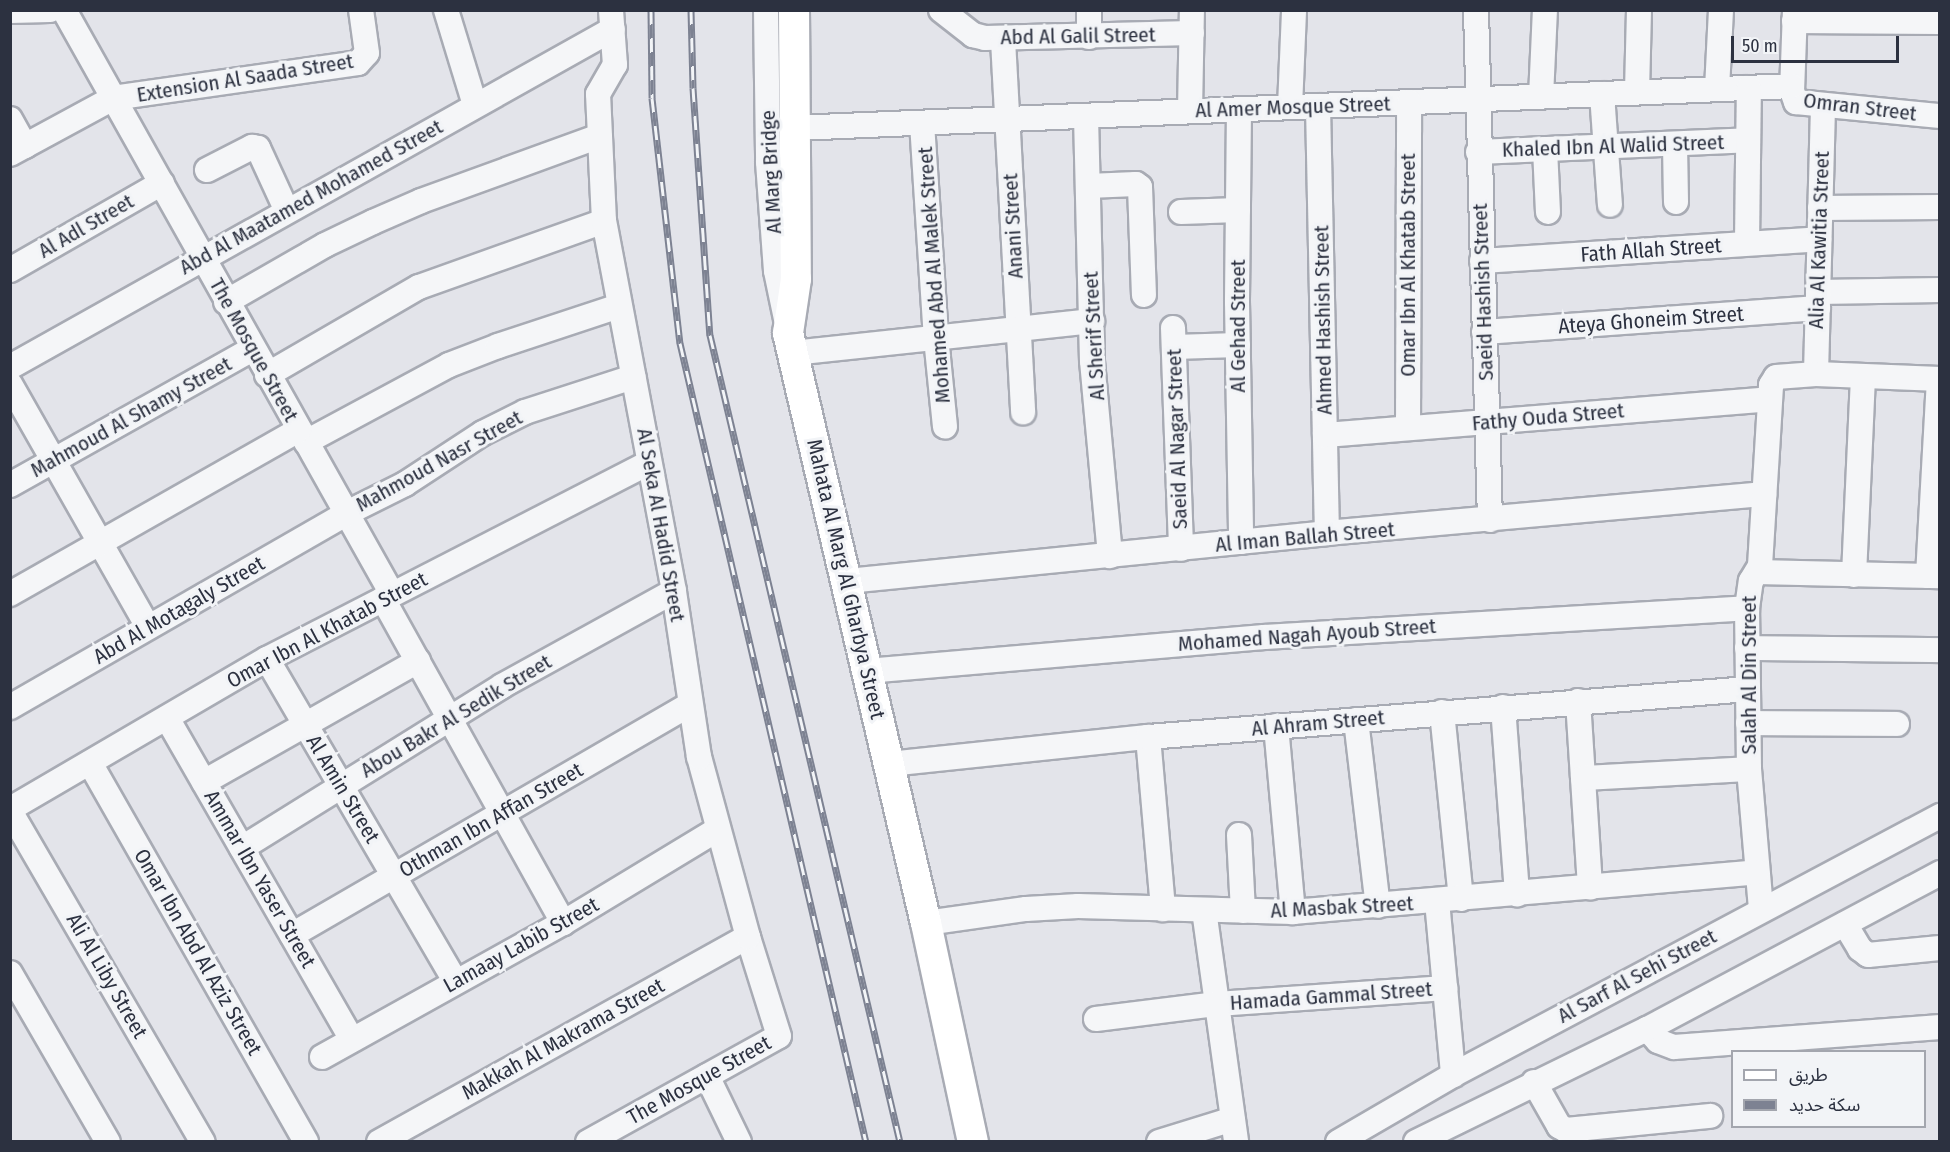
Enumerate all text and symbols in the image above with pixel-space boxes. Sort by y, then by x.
street label: Abd Al Galil Street [1000,22,1156,50]
scale bar [1734,24,1902,62]
text: 50 m [1742,35,1778,57]
street label: Extension Al Saada Street [135,48,355,108]
street label: Omran Street [1802,88,1918,126]
street label: Al Amer Mosque Street [1195,91,1391,123]
street label: Al Marg Bridge [755,109,787,235]
street label: Abd Al Maatamed Mohamed Street [175,114,447,280]
street label: Khaled Ibn Al Walid Street [1501,130,1725,162]
street label: Mohamed Abd Al Malek Street [912,146,956,404]
street label: Alia Al Kawitia Street [1803,151,1835,329]
street label: Omar Ibn Al Khatab Street [1395,153,1421,377]
street label: Anani Street [998,173,1028,279]
street label: Al Adl Street [34,189,138,263]
street label: Saeid Hashish Street [1467,203,1499,381]
street label: Ahmed Hashish Street [1309,225,1337,415]
street label: Fath Allah Street [1580,233,1722,267]
street label: Al Gehad Street [1225,259,1251,393]
street label: Al Sherif Street [1078,271,1110,401]
street label: The Mosque Street [204,274,304,426]
street label: Ateya Ghoneim Street [1557,301,1745,339]
street label: Saeid Al Nagar Street [1161,348,1193,530]
street label: Mahmoud Al Shamy Street [26,351,236,483]
street label: Fathy Ouda Street [1471,398,1625,436]
street label: Mahmoud Nasr Street [351,405,527,517]
street label: Al Seka Al Hadid Street [632,426,690,624]
street label: Mahata Al Marg Al Gharbya Street [802,437,890,721]
street label: Al Iman Ballah Street [1214,517,1396,557]
street label: Abd Al Motagaly Street [89,551,269,669]
street label: Omar Ibn Al Khatab Street [222,566,432,694]
street label: Salah Al Din Street [1736,596,1762,754]
street label: Mohamed Nagah Ayoub Street [1177,613,1437,657]
street label: Abou Bakr Al Sedik Street [356,649,556,783]
street label: Al Ahram Street [1250,705,1386,741]
street label: Al Amin Street [301,730,385,848]
street label: Othman Ibn Affan Street [395,757,587,883]
street label: Ammar Ibn Yaser Street [199,786,321,972]
street label: Omar Ibn Abd Al Aziz Street [129,844,267,1060]
street label: Al Masbak Street [1270,891,1414,923]
street label: Lamaay Labib Street [439,892,603,998]
street label: Ali Al Liby Street [61,909,153,1043]
street label: Al Sarf Al Sehi Street [1553,924,1721,1028]
street label: Makkah Al Makrama Street [457,973,669,1105]
street label: Hamada Gammal Street [1229,976,1433,1016]
street label: The Mosque Street [623,1030,775,1130]
legend [1731,1050,1926,1128]
text: طريق [1789,1064,1828,1086]
text: سكة حديد [1789,1094,1860,1116]

